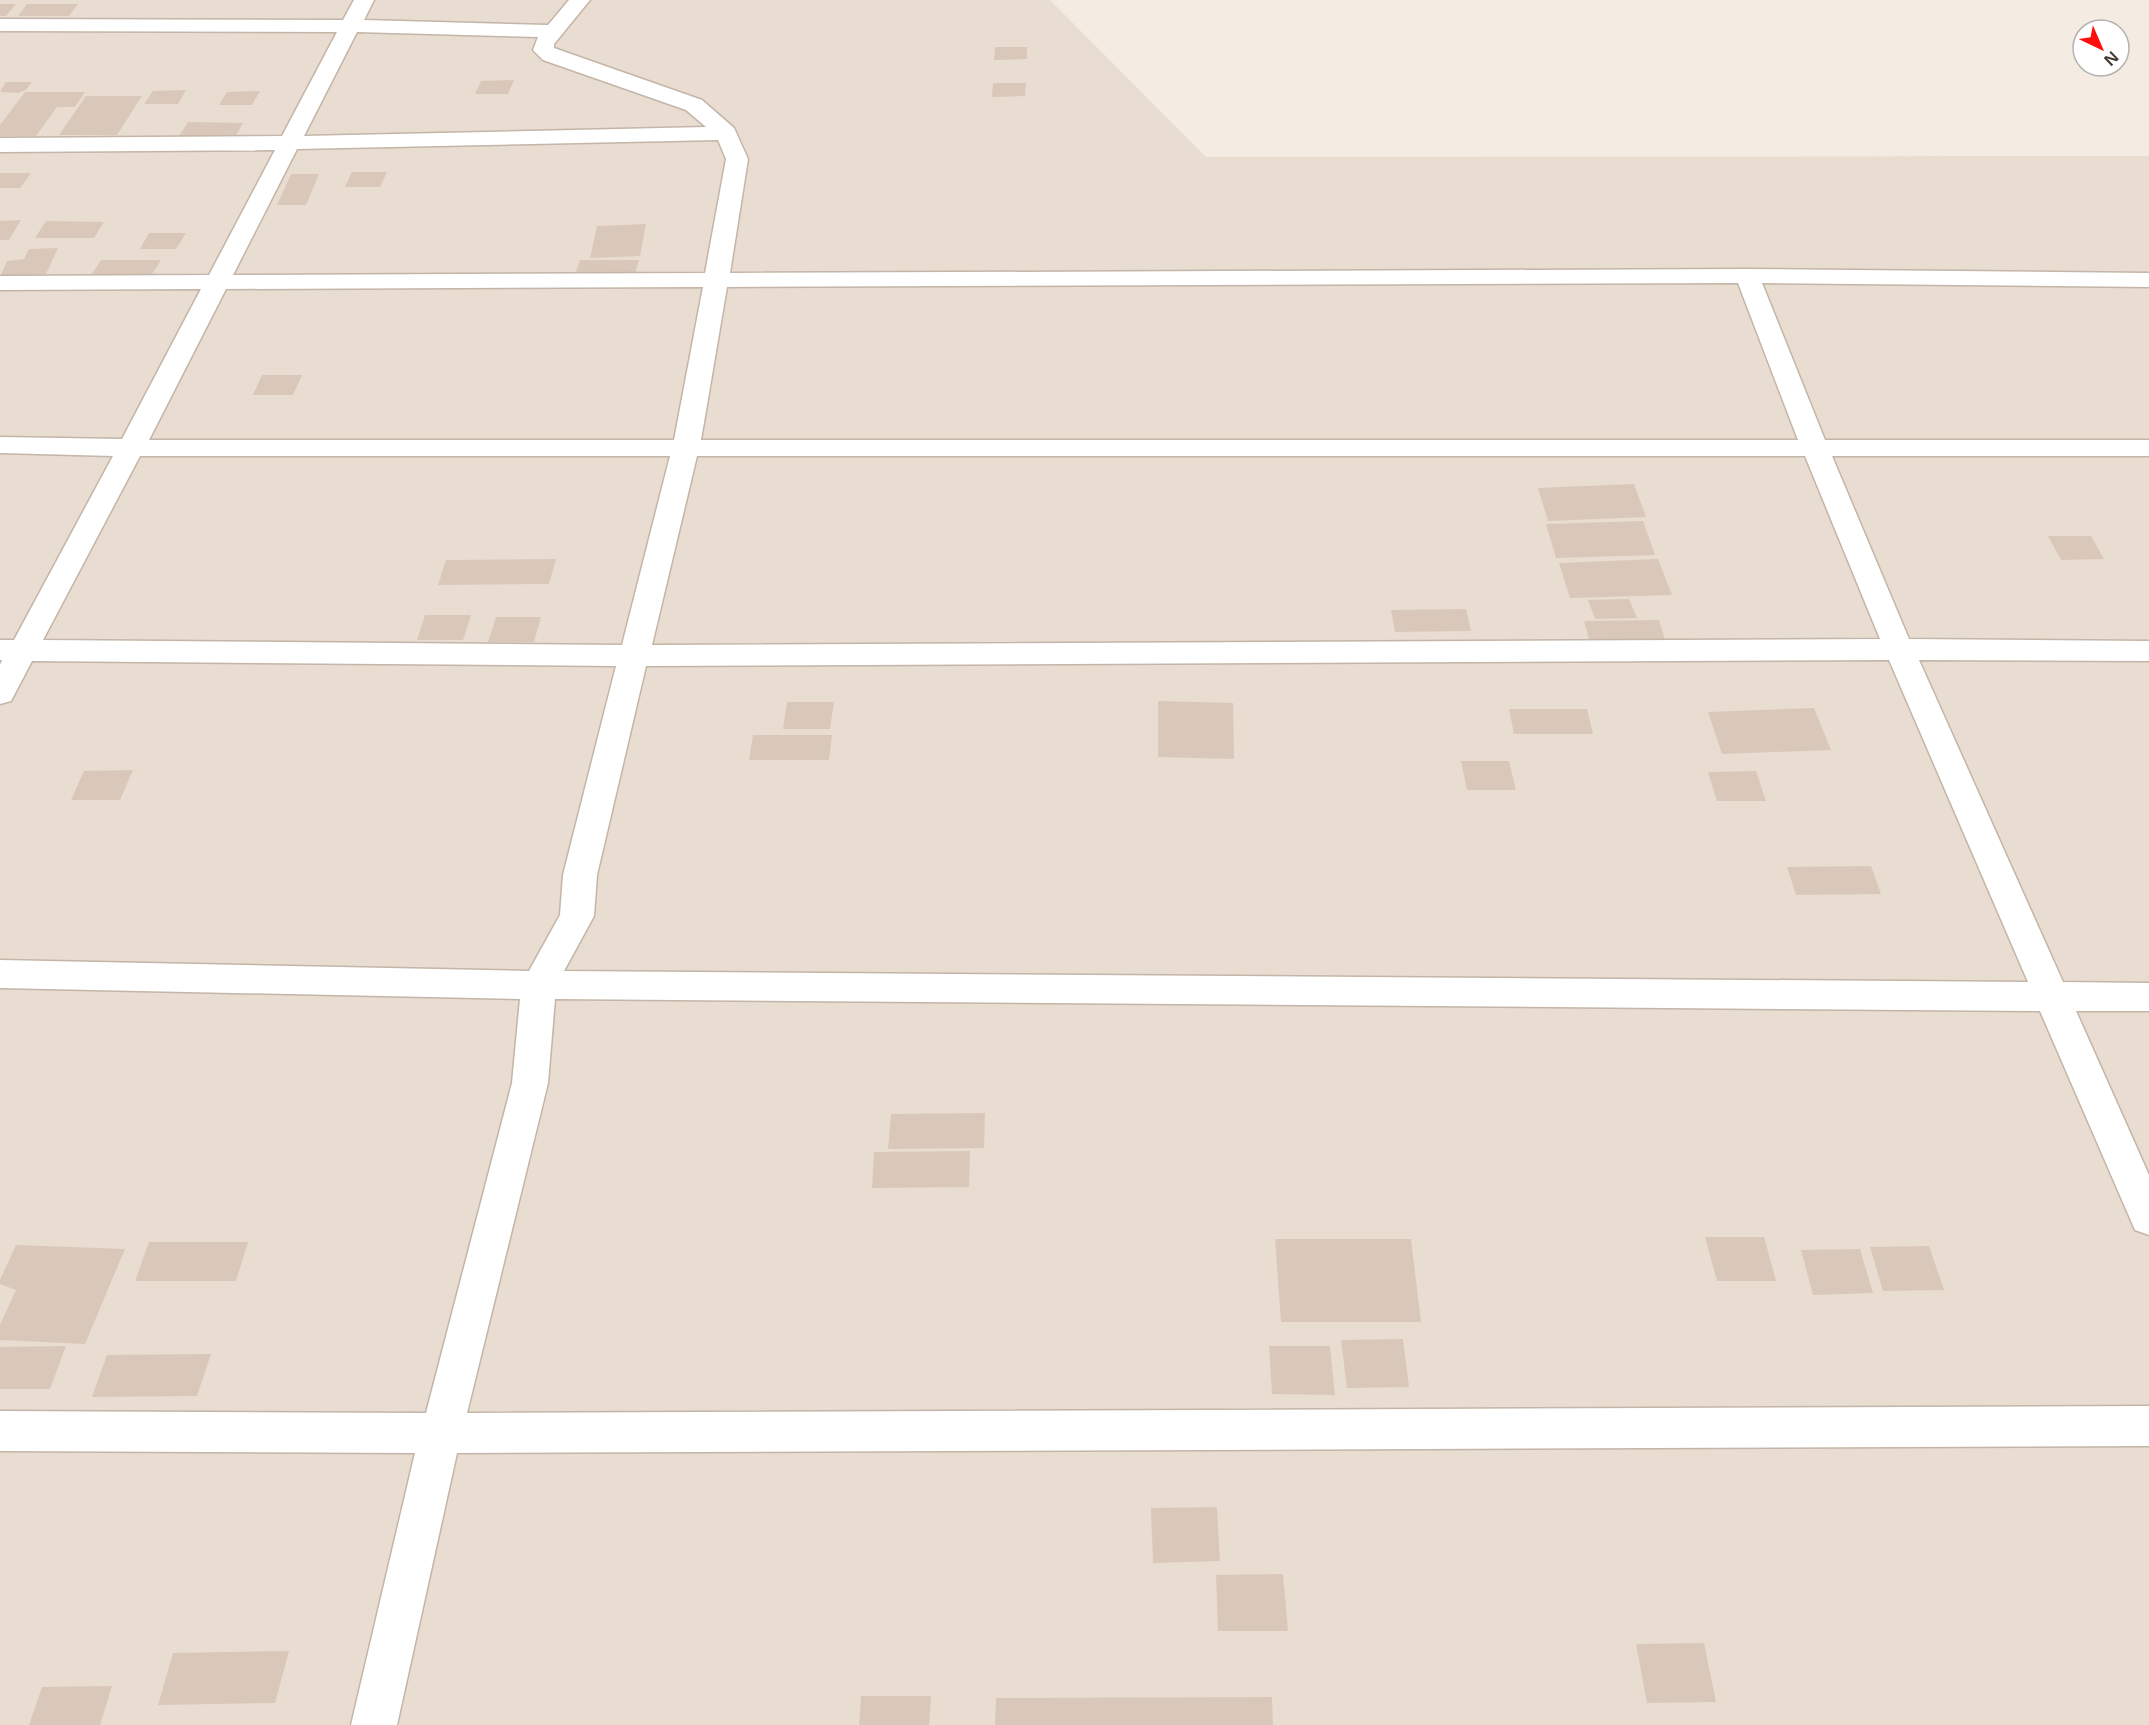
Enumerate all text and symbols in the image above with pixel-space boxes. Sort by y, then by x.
north arrow [2071,18,2131,78]
text: N [2099,46,2124,71]

